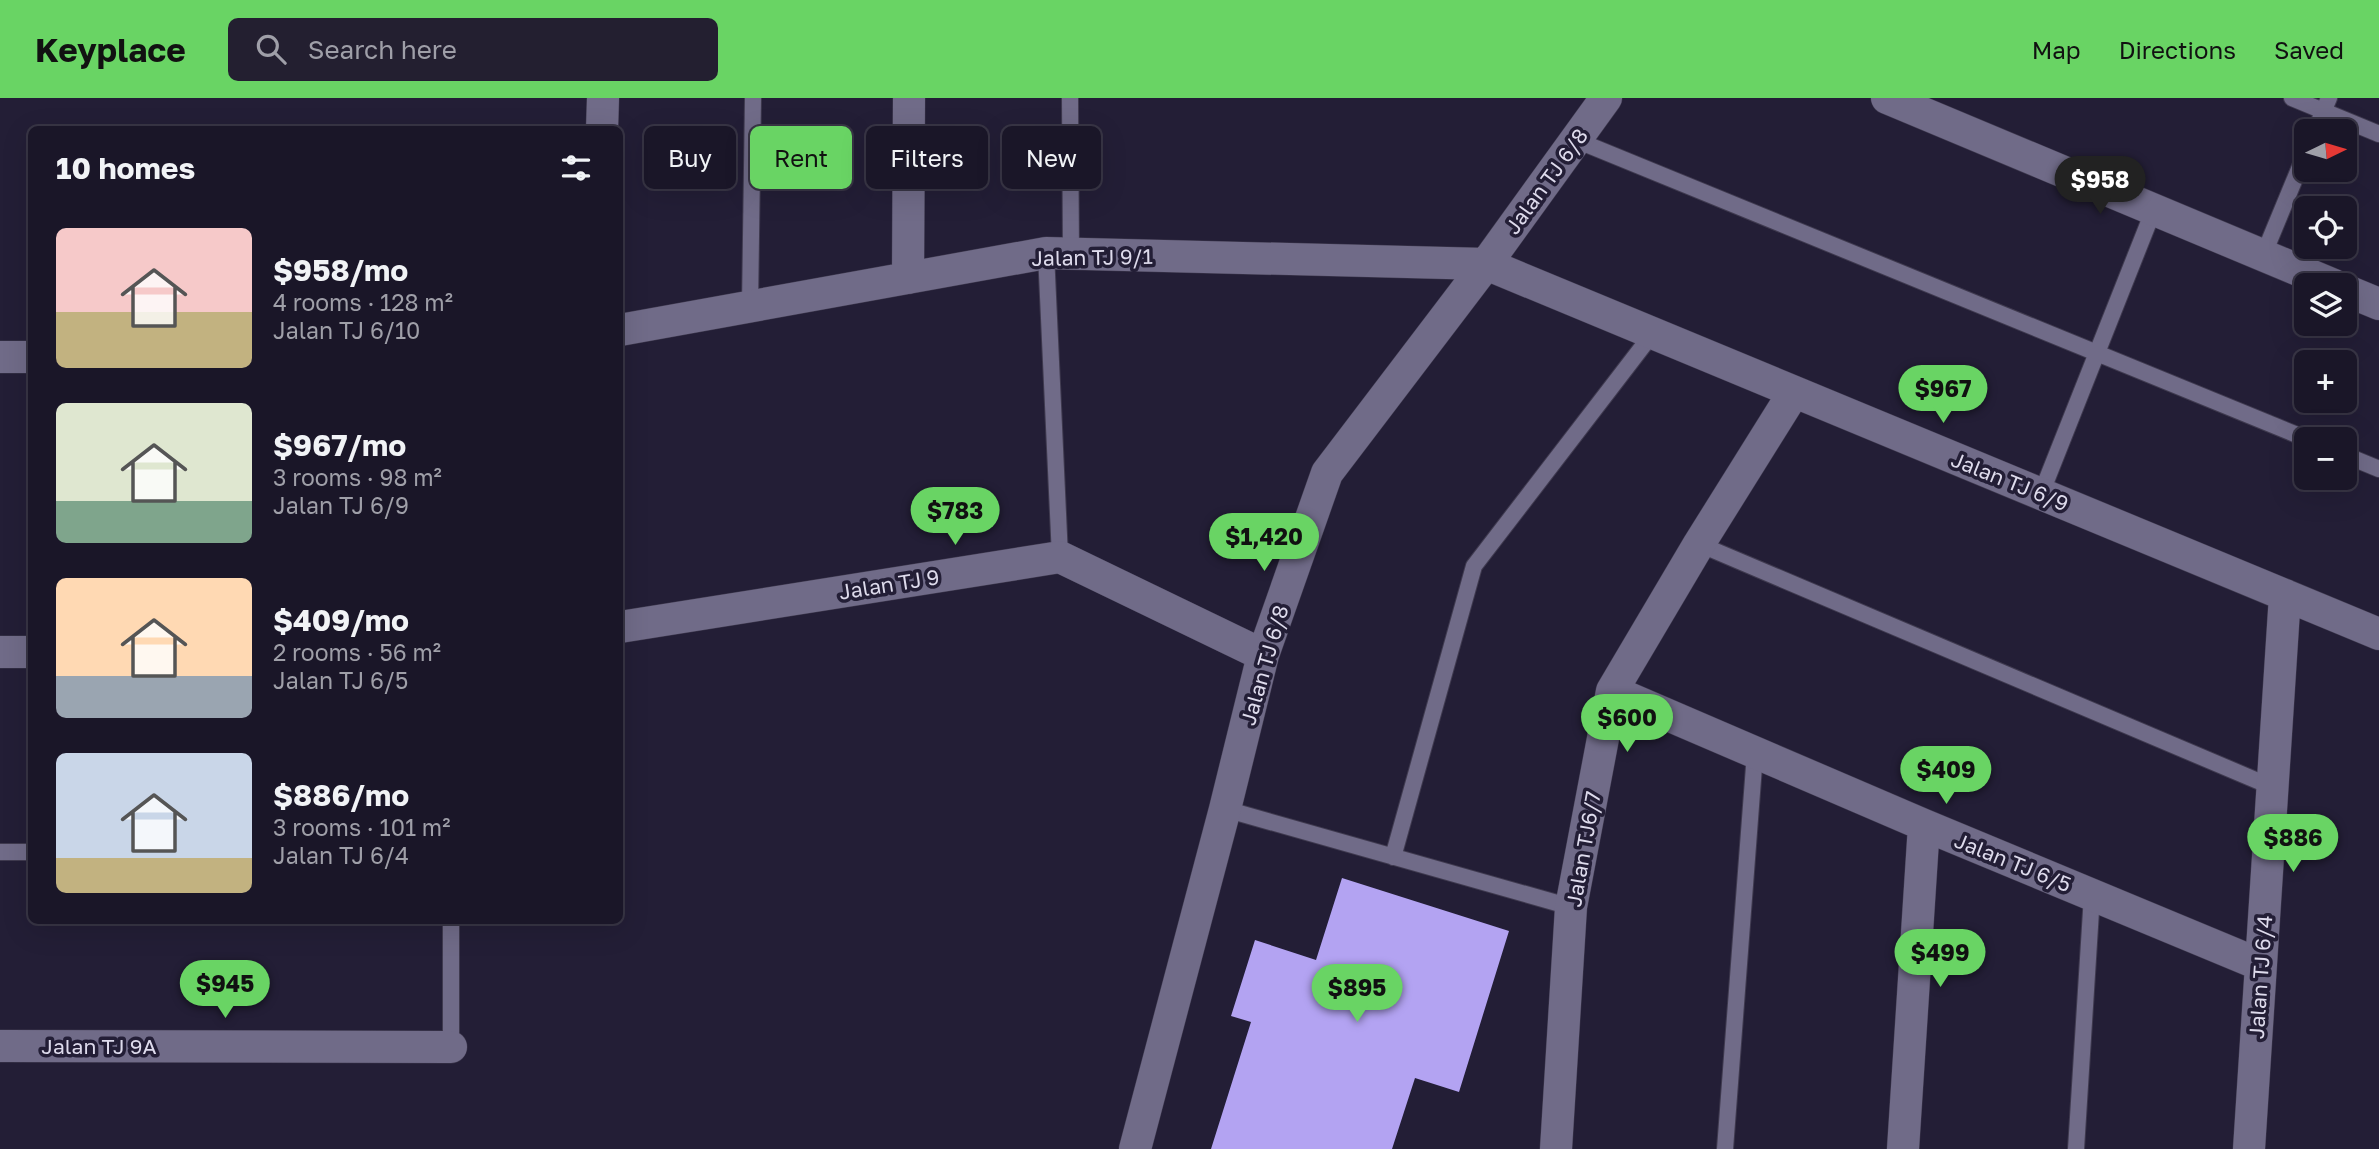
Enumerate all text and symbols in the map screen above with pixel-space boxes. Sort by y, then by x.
search box [228,18,718,81]
text: Keyplace [35,30,186,69]
icon: search [252,30,290,68]
text: Search here [308,34,457,65]
text: Map [2032,35,2081,64]
text: Directions [2119,35,2236,64]
text: Saved [2274,35,2344,64]
north arrow [2294,119,2357,182]
map controls [2294,119,2357,490]
street label: Jalan TJ 6/8 [1499,123,1593,239]
chip: Buy [644,126,736,189]
chip: Rent [750,126,852,189]
chip: Filters [866,126,988,189]
chip: New [1002,126,1101,189]
icon: filters [557,149,595,187]
text: 10 homes [56,150,195,186]
pin: $958 [2059,156,2141,216]
text: $958 [2071,165,2129,193]
button: locate [2294,196,2357,259]
street label: Jalan TJ 9/1 [1031,243,1153,271]
text: $958/mo [273,252,408,288]
icon: home [112,256,196,340]
button: layers [2294,273,2357,336]
text: 4 rooms · 128 m² [273,288,453,316]
text: Jalan TJ 6/10 [273,316,420,344]
button: + [2294,350,2357,413]
pin: $967 [1902,366,1984,425]
text: $967 [1914,374,1972,402]
text: $967/mo [273,427,406,463]
button: − [2294,427,2357,490]
icon: home [112,431,196,515]
street label: Jalan TJ 6/9 [1948,446,2072,516]
text: 3 rooms · 98 m² [273,463,442,491]
pin: $783 [914,488,996,547]
text: Jalan TJ 6/9 [273,491,409,519]
text: $783 [927,496,983,524]
pin: $1,420 [1207,514,1321,573]
text: $1,420 [1225,522,1303,550]
street label: Jalan TJ 9 [837,563,941,605]
text: $409/mo [273,602,409,638]
street label: Jalan TJ 6/8 [1234,602,1294,728]
icon: home [112,606,196,690]
text: 2 rooms · 56 m² [273,638,441,666]
text: Jalan TJ 6/5 [273,666,408,694]
pin: $600 [1586,694,1668,754]
text: $600 [1597,703,1657,731]
pin: $409 [1905,746,1987,806]
text: $409 [1916,755,1976,783]
text: $886/mo [273,777,409,813]
icon: home [112,781,196,865]
street label: Jalan TJ6/7 [1560,789,1606,909]
text: 3 rooms · 101 m² [273,813,450,841]
pin: $886 [2252,814,2334,874]
text: $886 [2263,823,2323,851]
street label: Jalan TJ 6/5 [1951,827,2075,897]
text: Jalan TJ 6/4 [273,841,409,869]
street label: Jalan TJ 6/4 [2243,914,2277,1040]
pin: $499 [1899,930,1981,989]
text: $499 [1911,938,1970,966]
pin: $945 [184,960,266,1020]
pin: $895 [1316,964,1398,1024]
text: $945 [196,969,254,997]
text: $895 [1328,973,1386,1001]
street label: Jalan TJ 9A [41,1033,157,1059]

